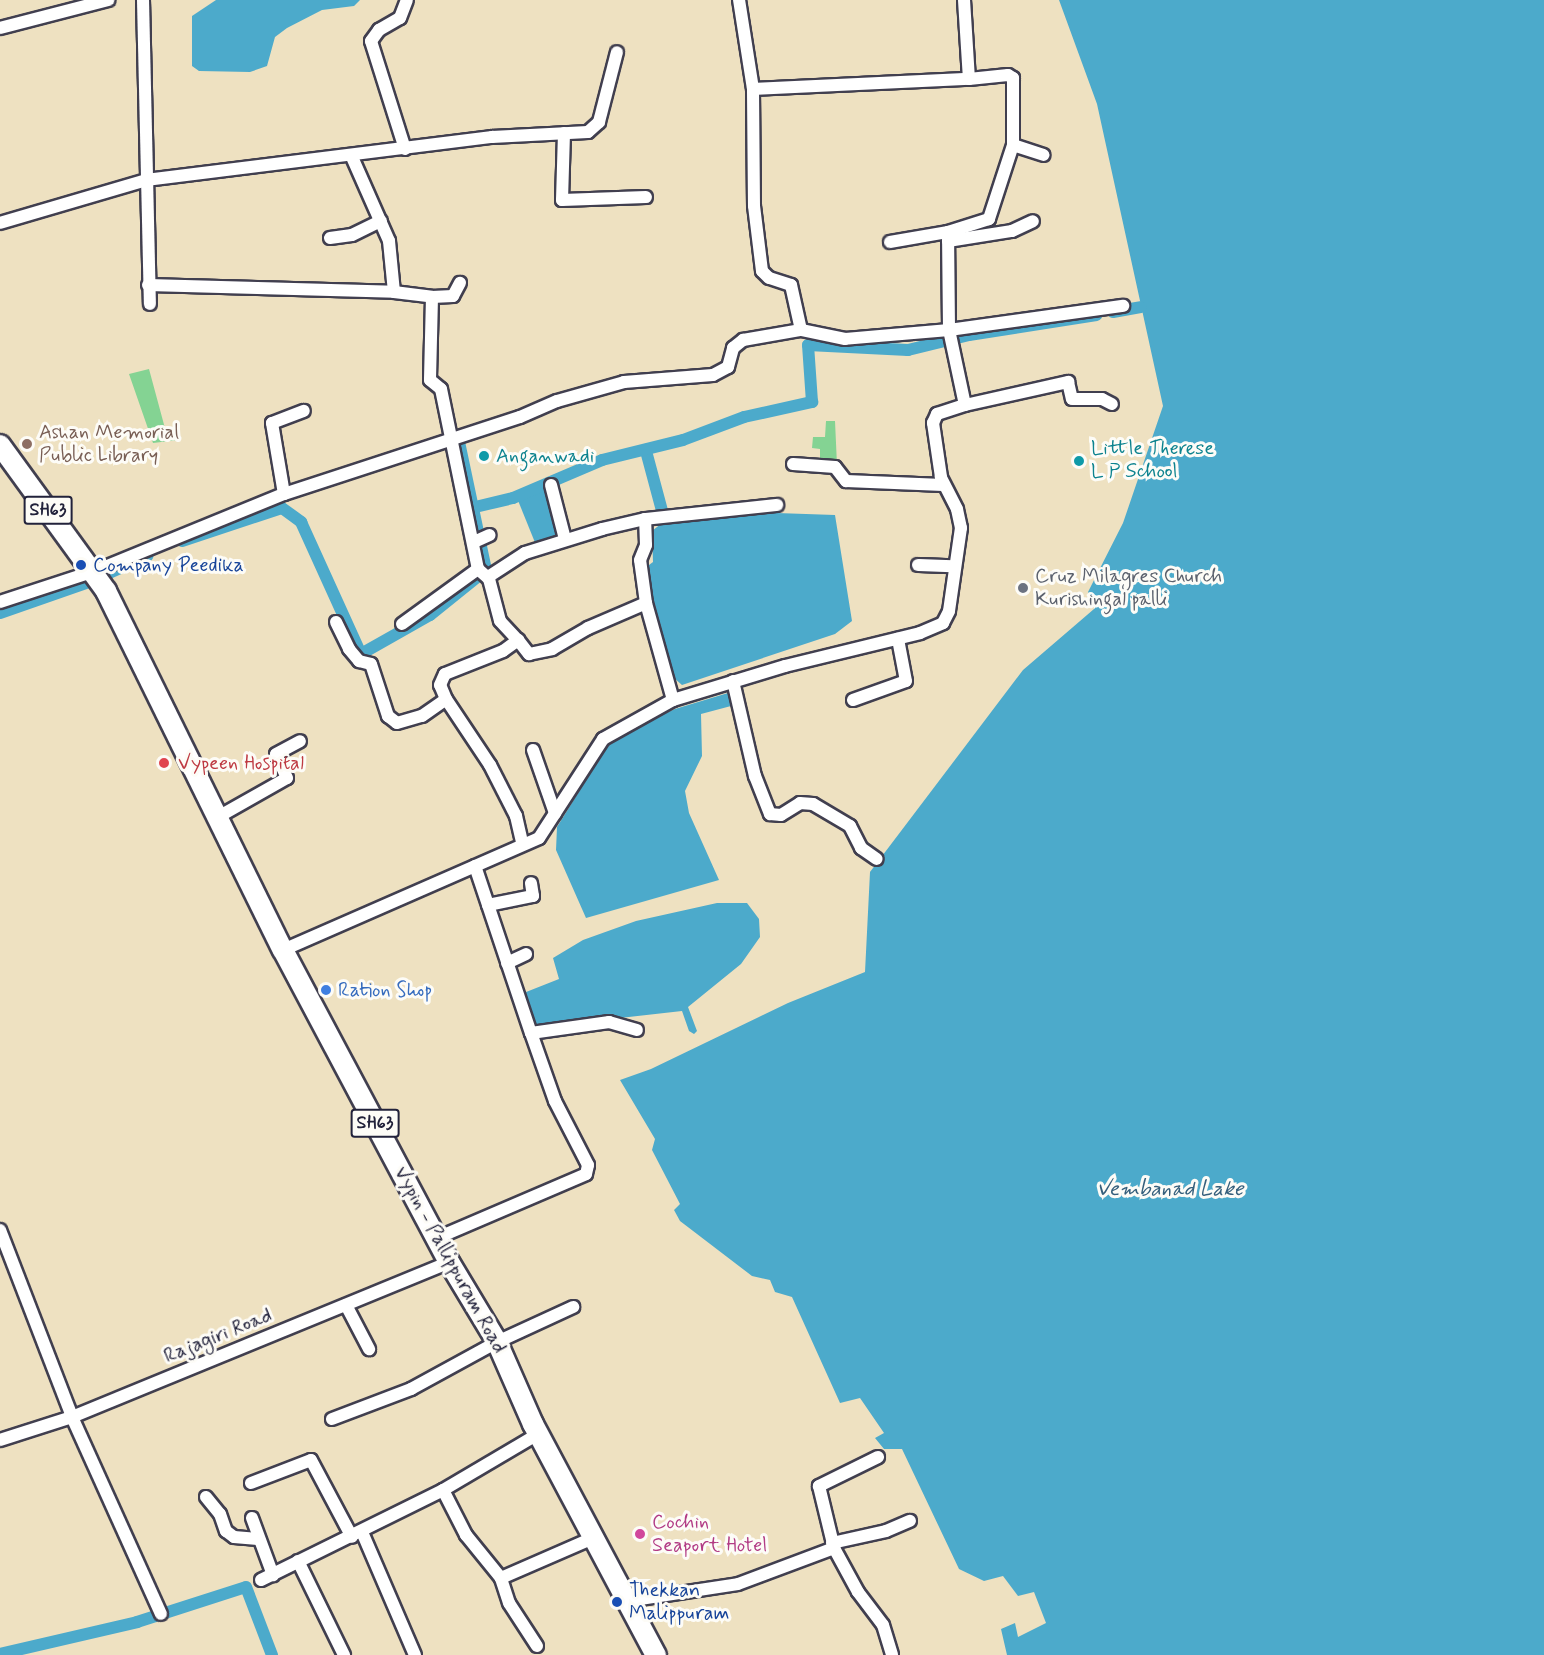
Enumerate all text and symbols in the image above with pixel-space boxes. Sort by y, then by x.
place label: Ashan Memorial Public Library [39,420,179,467]
marker: Ashan Memorial Public Library [20,437,34,451]
place label: Little Therese L P School [1091,437,1215,484]
place label: Anganwadi [496,444,594,468]
marker: Anganwadi [477,449,491,463]
marker: Little Therese L P School [1072,454,1086,468]
road number: SH63 [22,495,74,525]
place label: Company Peedika [93,553,241,577]
marker: Company Peedika [74,558,88,572]
place label: Cruz Milagres Church Kurishingal palli [1035,564,1223,611]
marker: Cruz Milagres Church Kurishingal palli [1016,581,1030,595]
place label: Vypeen Hospital [178,751,315,775]
marker: Vypeen Hospital [155,754,173,772]
place label: Ration Shop [338,978,433,1002]
marker: Ration Shop [319,983,333,997]
road number: SH63 [350,1108,400,1138]
street label: Vypin - Pallippuram Road [389,1162,511,1358]
water label: Vembanad Lake [1096,1176,1244,1202]
street label: Rajagiri Road [161,1304,275,1368]
place label: Cochin Seaport Hotel [652,1510,766,1557]
marker: Cochin Seaport Hotel [633,1527,647,1541]
place label: Thekkan Malippuram [629,1578,729,1625]
marker: Thekkan Malippuram [610,1595,624,1609]

